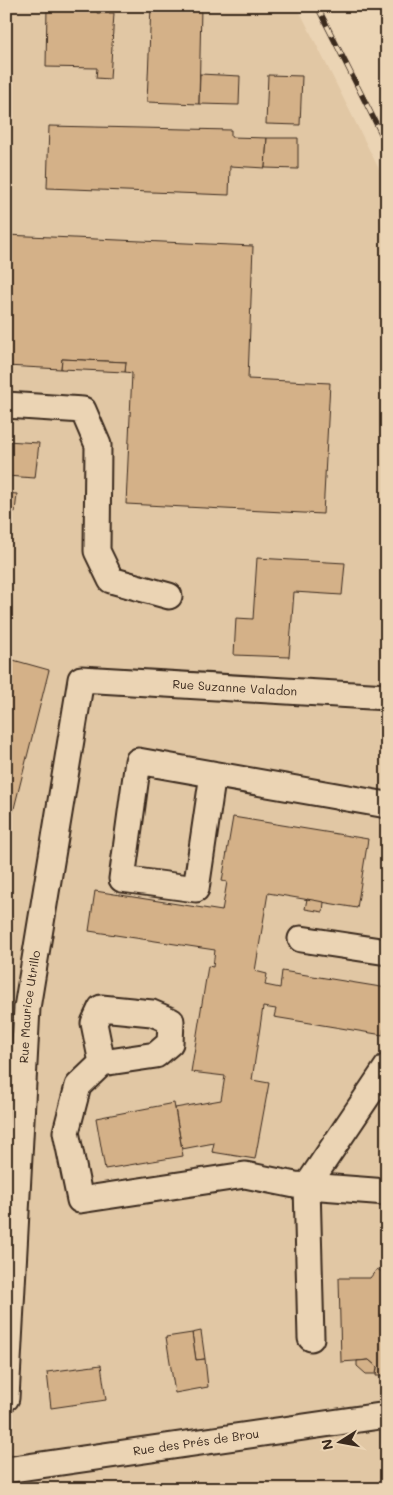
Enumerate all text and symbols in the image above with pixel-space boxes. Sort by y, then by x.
street label: Rue Suzanne Valadon [172,675,298,699]
street label: Rue Maurice Utrillo [15,949,43,1064]
north arrow [316,1418,366,1468]
street label: Rue des Prés de Brou [132,1425,260,1459]
text: N [316,1438,337,1452]

